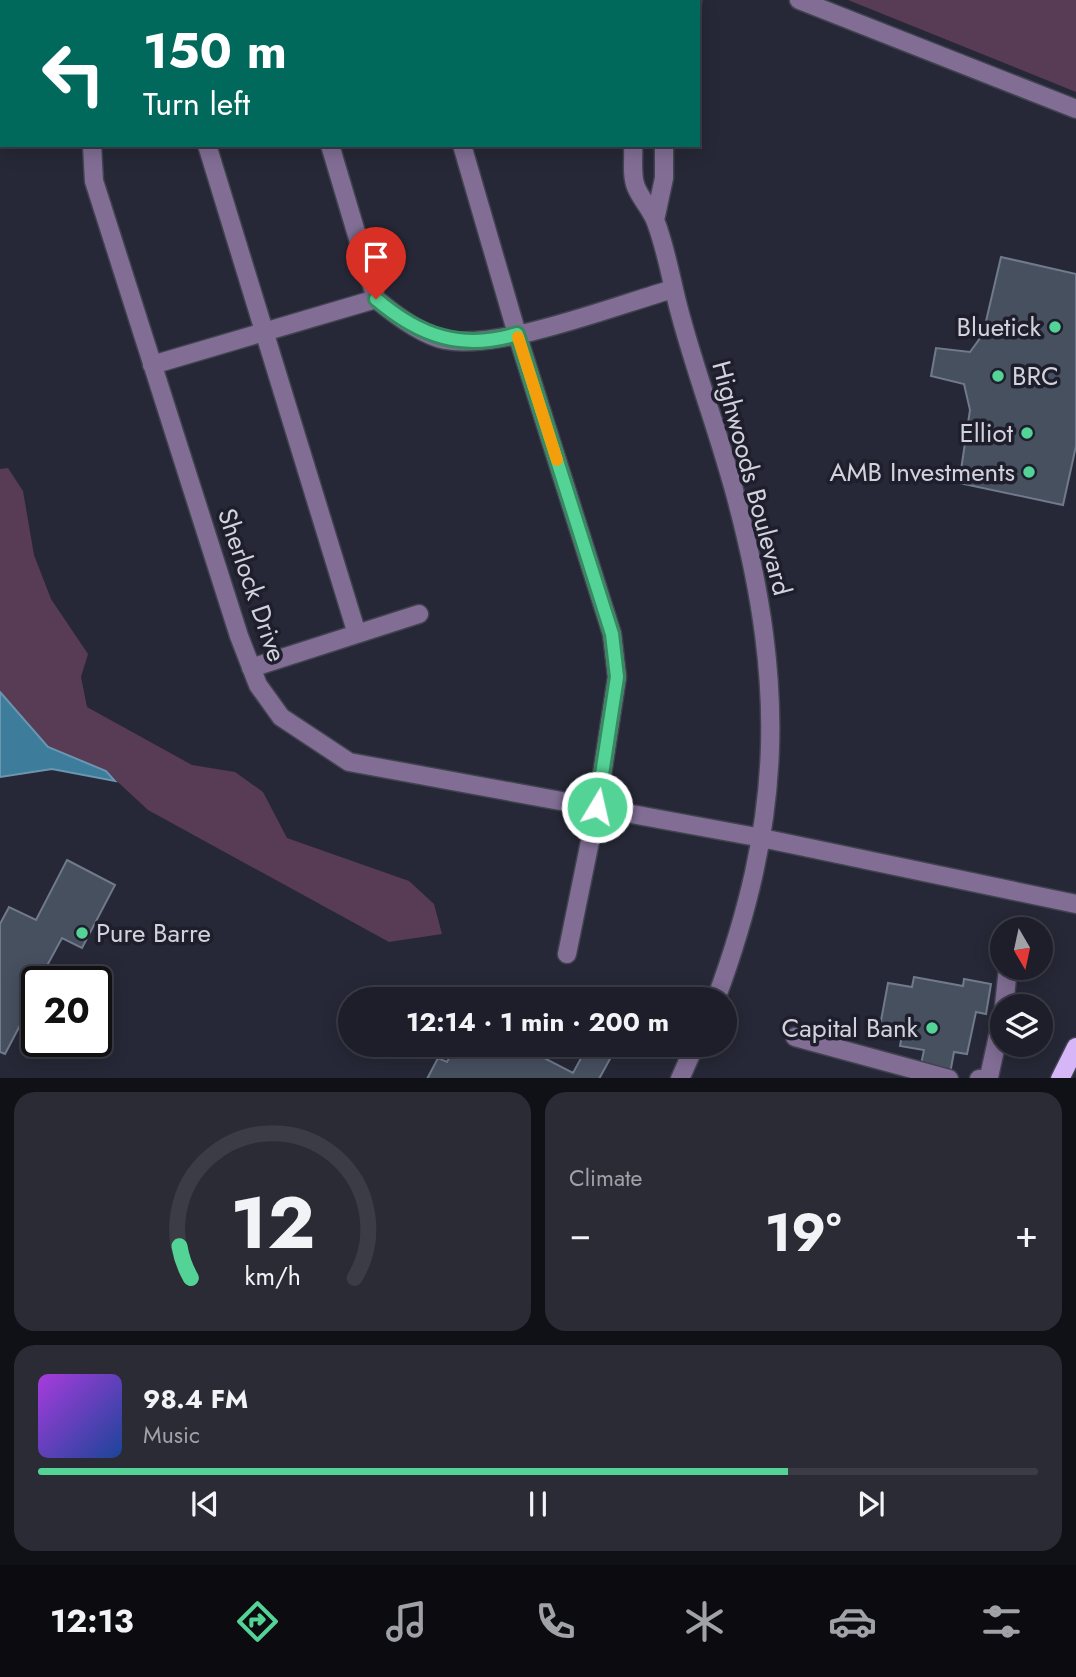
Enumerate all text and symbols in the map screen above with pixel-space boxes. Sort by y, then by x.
text: 150 m [143,16,287,86]
icon: left [28,28,119,119]
text: Turn left [143,81,250,127]
pin [346,227,406,299]
icon: arrive [357,238,395,276]
place label: Bluetick [957,308,1042,346]
marker: Bluetick [1047,319,1063,335]
street label: Highwoods Boulevard [702,356,802,600]
place label: BRC [1012,357,1059,395]
marker: BRC [990,368,1006,384]
place label: Elliot [960,414,1014,452]
marker: Elliot [1019,425,1035,441]
place label: AMB Investments [829,453,1015,491]
marker: AMB Investments [1021,464,1037,480]
street label: Sherlock Drive [208,503,296,667]
position arrow [560,770,634,844]
place label: Pure Barre [96,914,211,952]
north arrow [990,917,1054,980]
map controls [990,917,1053,1057]
marker: Pure Barre [74,925,90,941]
speed limit sign: 20 [21,966,112,1057]
button: layers [990,994,1053,1057]
text: 12:14 · 1 min · 200 m [406,1003,669,1041]
place label: Capital Bank [781,1009,919,1047]
marker: Capital Bank [924,1020,940,1036]
text: Climate [569,1161,642,1195]
text: 12 [230,1170,315,1275]
text: 19° [765,1195,841,1271]
text: − [569,1206,591,1261]
text: + [1015,1206,1038,1261]
text: km/h [244,1257,301,1293]
text: 98.4 FM [143,1380,248,1418]
text: Music [143,1418,200,1452]
icon: previous [186,1485,224,1523]
icon: pause [519,1485,557,1523]
icon: next [852,1485,890,1523]
icon: directions [233,1597,282,1646]
icon: music [382,1597,431,1646]
icon: phone [531,1597,580,1646]
icon: climate [680,1597,729,1646]
icon: car [828,1597,877,1646]
icon: filters [977,1597,1026,1646]
text: 12:13 [50,1598,134,1644]

